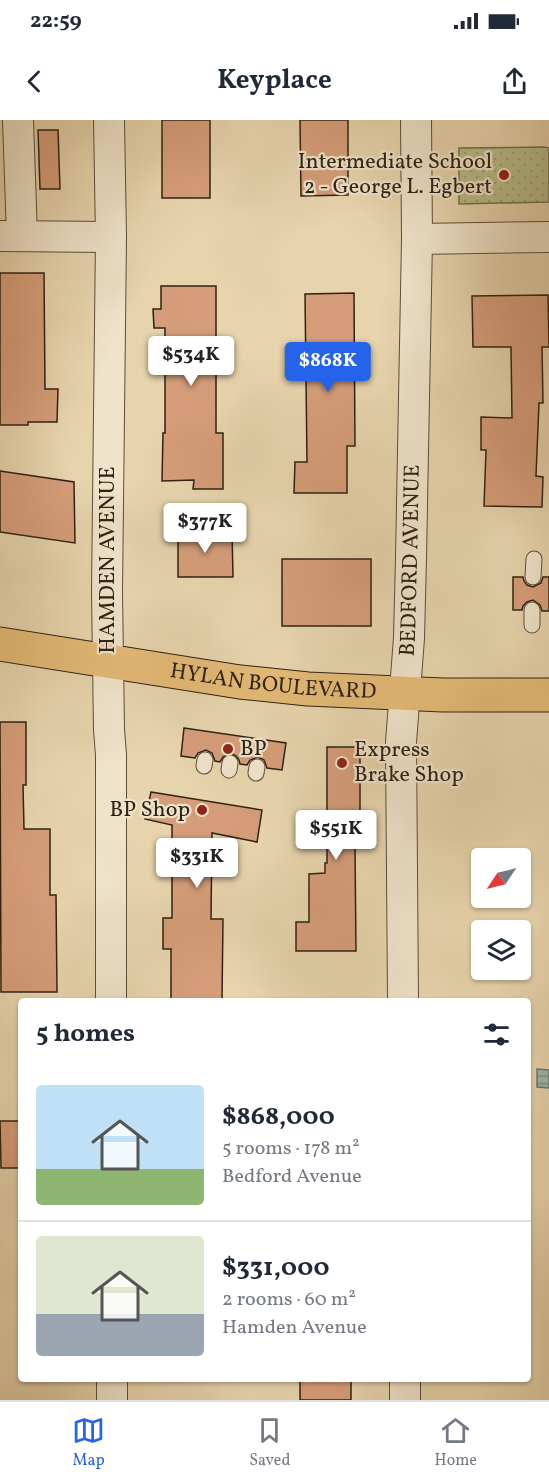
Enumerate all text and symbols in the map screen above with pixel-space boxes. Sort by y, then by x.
text: 22:59 [30,6,82,37]
text: Keyplace [217,62,332,100]
icon: back [18,65,51,98]
icon: share [498,65,531,98]
place label: Intermediate School 2 - George L. Egbert [298,147,492,203]
marker: Intermediate School 2 - George L. Egbert [497,168,511,182]
pin: $534K [149,336,233,387]
text: $534K [162,341,220,369]
pin: $868K [286,342,370,393]
text: $868K [299,347,357,375]
street label: BEDFORD AVENUE [392,464,428,657]
street label: HAMDEN AVENUE [93,466,124,654]
pin: $377K [163,503,247,554]
text: $377K [178,508,232,536]
street label: HYLAN BOULEVARD [168,656,377,708]
place label: BP [240,734,267,765]
place label: Express Brake Shop [354,735,464,791]
marker: BP [221,742,235,756]
marker: Express Brake Shop [335,756,349,770]
place label: BP Shop [110,795,190,826]
marker: BP Shop [195,803,209,817]
pin: $551K [294,810,378,861]
text: $551K [310,815,362,843]
pin: $331K [155,838,239,889]
text: $331K [170,843,224,871]
north arrow [471,848,531,908]
map controls [471,848,531,980]
button: layers [471,920,531,980]
text: 5 homes [36,1016,135,1052]
icon: filters [480,1018,513,1051]
text: $868,000 [222,1099,335,1135]
icon: home [84,1109,156,1181]
text: 5 rooms · 178 m² [222,1135,360,1163]
text: Bedford Avenue [222,1163,362,1191]
text: $331,000 [222,1250,329,1286]
icon: home [84,1260,156,1332]
text: 2 rooms · 60 m² [222,1286,356,1314]
text: Hamden Avenue [222,1314,367,1342]
tab: Map [72,1414,105,1472]
tab: Saved [249,1414,290,1472]
tab: Home [435,1414,477,1472]

